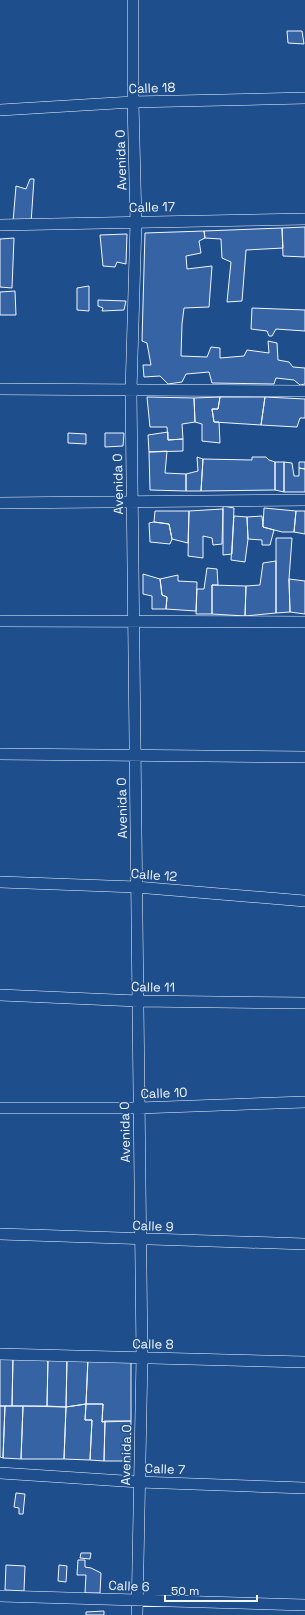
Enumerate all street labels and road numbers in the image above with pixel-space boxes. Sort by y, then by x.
street label: Calle 18 [128,79,176,97]
street label: Avenida 0 [111,129,131,191]
street label: Calle 17 [129,198,175,216]
street label: Avenida 0 [109,453,127,515]
street label: Avenida 0 [113,777,131,839]
street label: Calle 12 [130,865,178,885]
street label: Calle 11 [131,978,175,996]
street label: Calle 10 [140,1084,188,1102]
street label: Avenida 0 [116,1101,134,1163]
street label: Calle 9 [132,1217,174,1235]
street label: Calle 8 [132,1335,174,1353]
street label: Avenida 0 [117,1424,135,1486]
street label: Calle 7 [144,1460,186,1478]
street label: Calle 6 [108,1577,150,1595]

